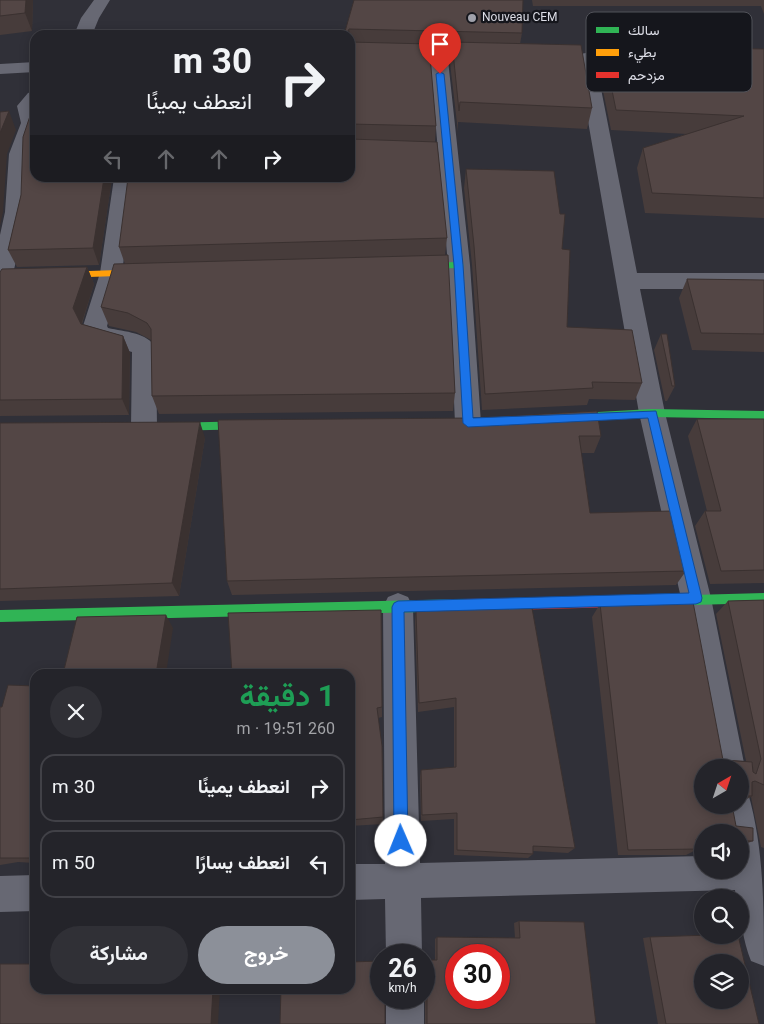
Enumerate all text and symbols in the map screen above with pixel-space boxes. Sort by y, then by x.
place label: Nouveau CEM [482,9,558,27]
marker: Nouveau CEM [466,12,478,24]
legend [586,12,752,92]
text: سالك [628,21,659,43]
pin [419,23,461,74]
icon: arrive [426,30,454,58]
text: 30 m [173,37,252,92]
text: بطيء [628,43,656,65]
icon: right [270,50,335,115]
text: مزدحم [628,66,665,88]
text: انعطف يمينًا [146,86,252,121]
icon: left [99,145,127,173]
icon: ahead [152,145,180,173]
icon: ahead [205,145,233,173]
icon: right [258,145,286,173]
text: 1 دقيقة [239,675,335,722]
button: close [50,686,102,738]
text: 260 m · 19:51 [237,718,335,743]
north arrow [694,759,749,814]
map controls [694,759,749,1009]
text: 30 m [52,774,95,803]
text: انعطف يمينًا [198,774,290,803]
icon: right [305,774,333,802]
position arrow [374,814,426,866]
button: sound [694,824,749,879]
text: 50 m [52,850,95,879]
text: انعطف يسارًا [195,850,290,879]
icon: left [305,850,333,878]
button: search [694,889,749,944]
button: مشاركة [50,926,188,984]
button: خروج [198,926,335,984]
speed limit sign: 30 [445,944,510,1009]
text: 26 [388,951,417,990]
button: layers [694,954,749,1009]
text: km/h [388,980,417,998]

